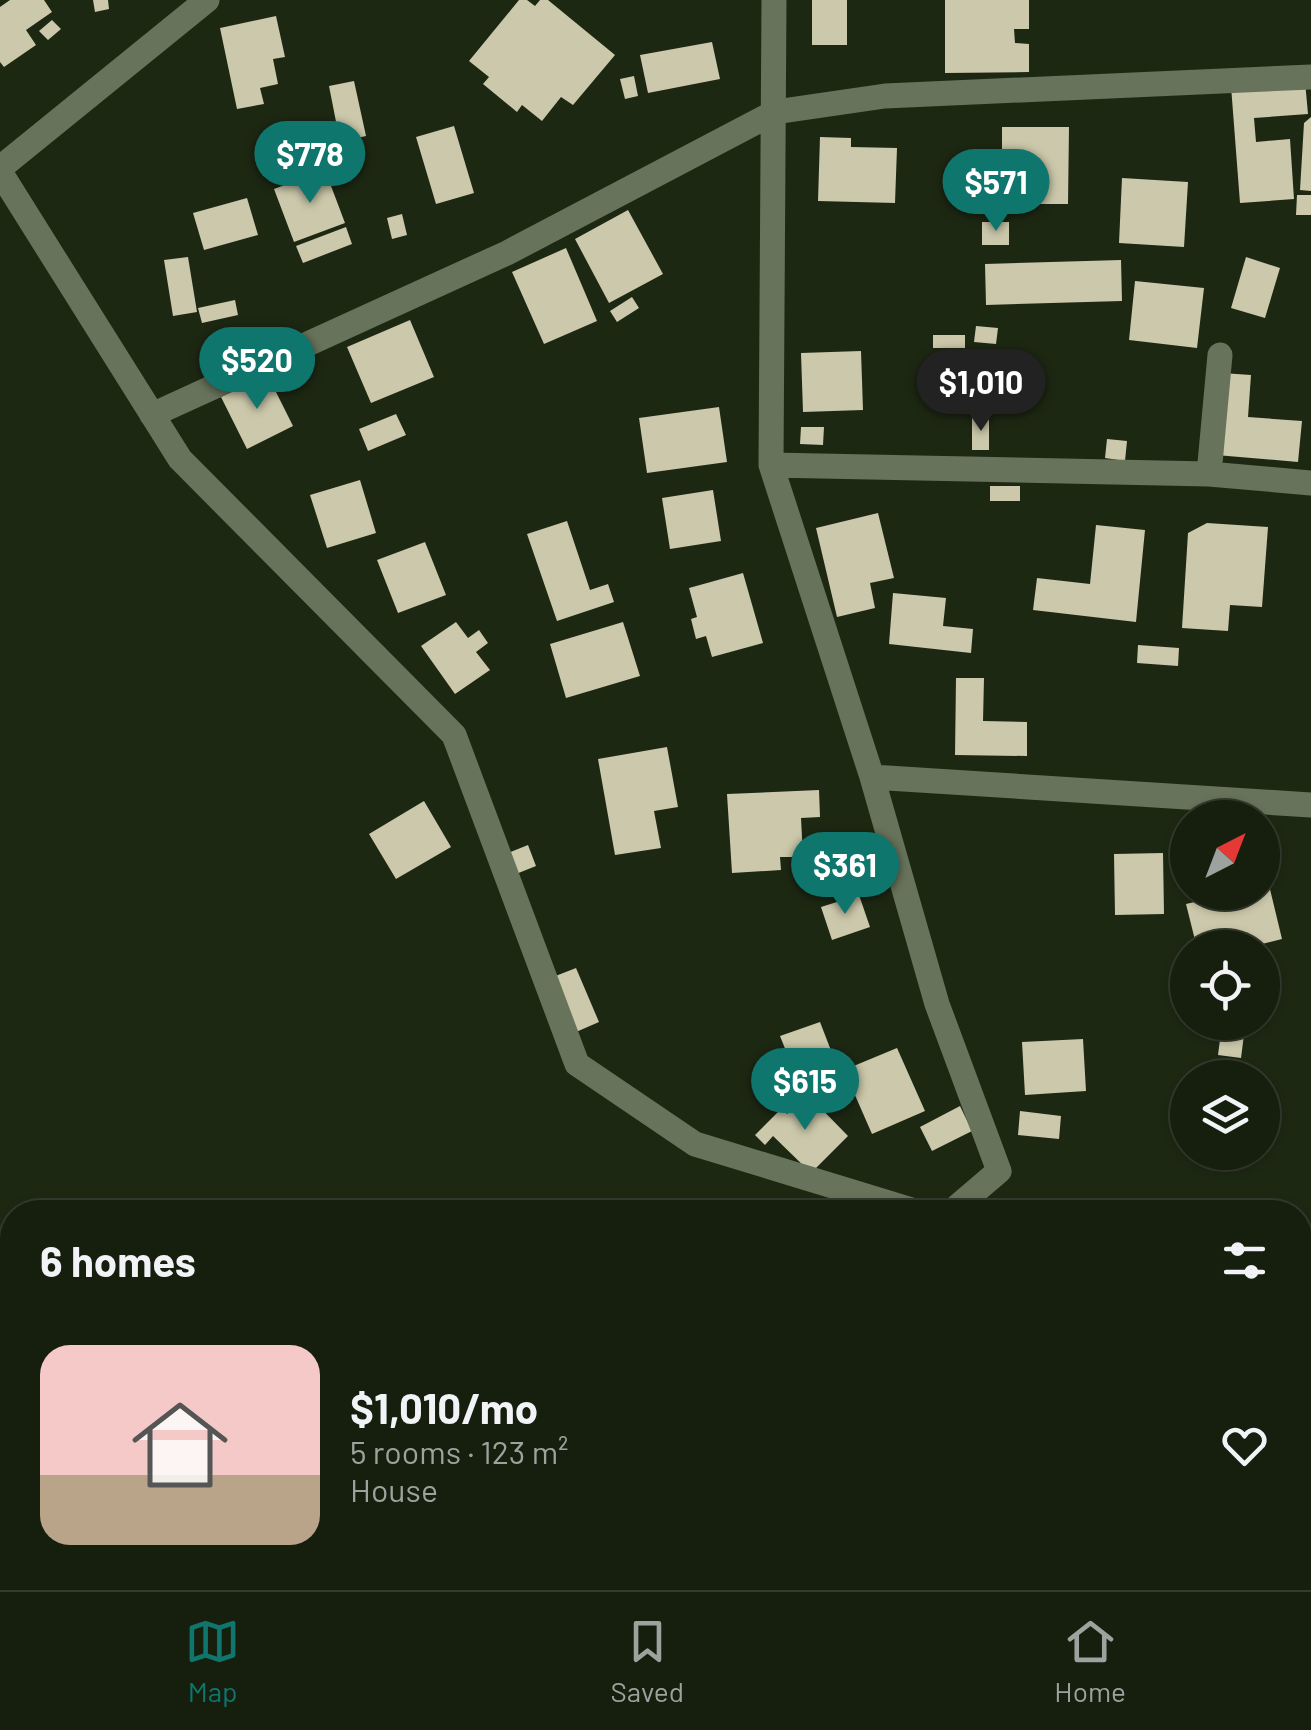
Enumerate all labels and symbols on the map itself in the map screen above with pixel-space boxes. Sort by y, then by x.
pin: $778 [251,121,369,206]
pin: $571 [937,149,1055,234]
pin: $520 [198,327,316,412]
pin: $1,010 [900,349,1062,434]
north arrow [1170,800,1280,910]
pin: $361 [786,832,904,917]
pin: $615 [746,1048,864,1133]

